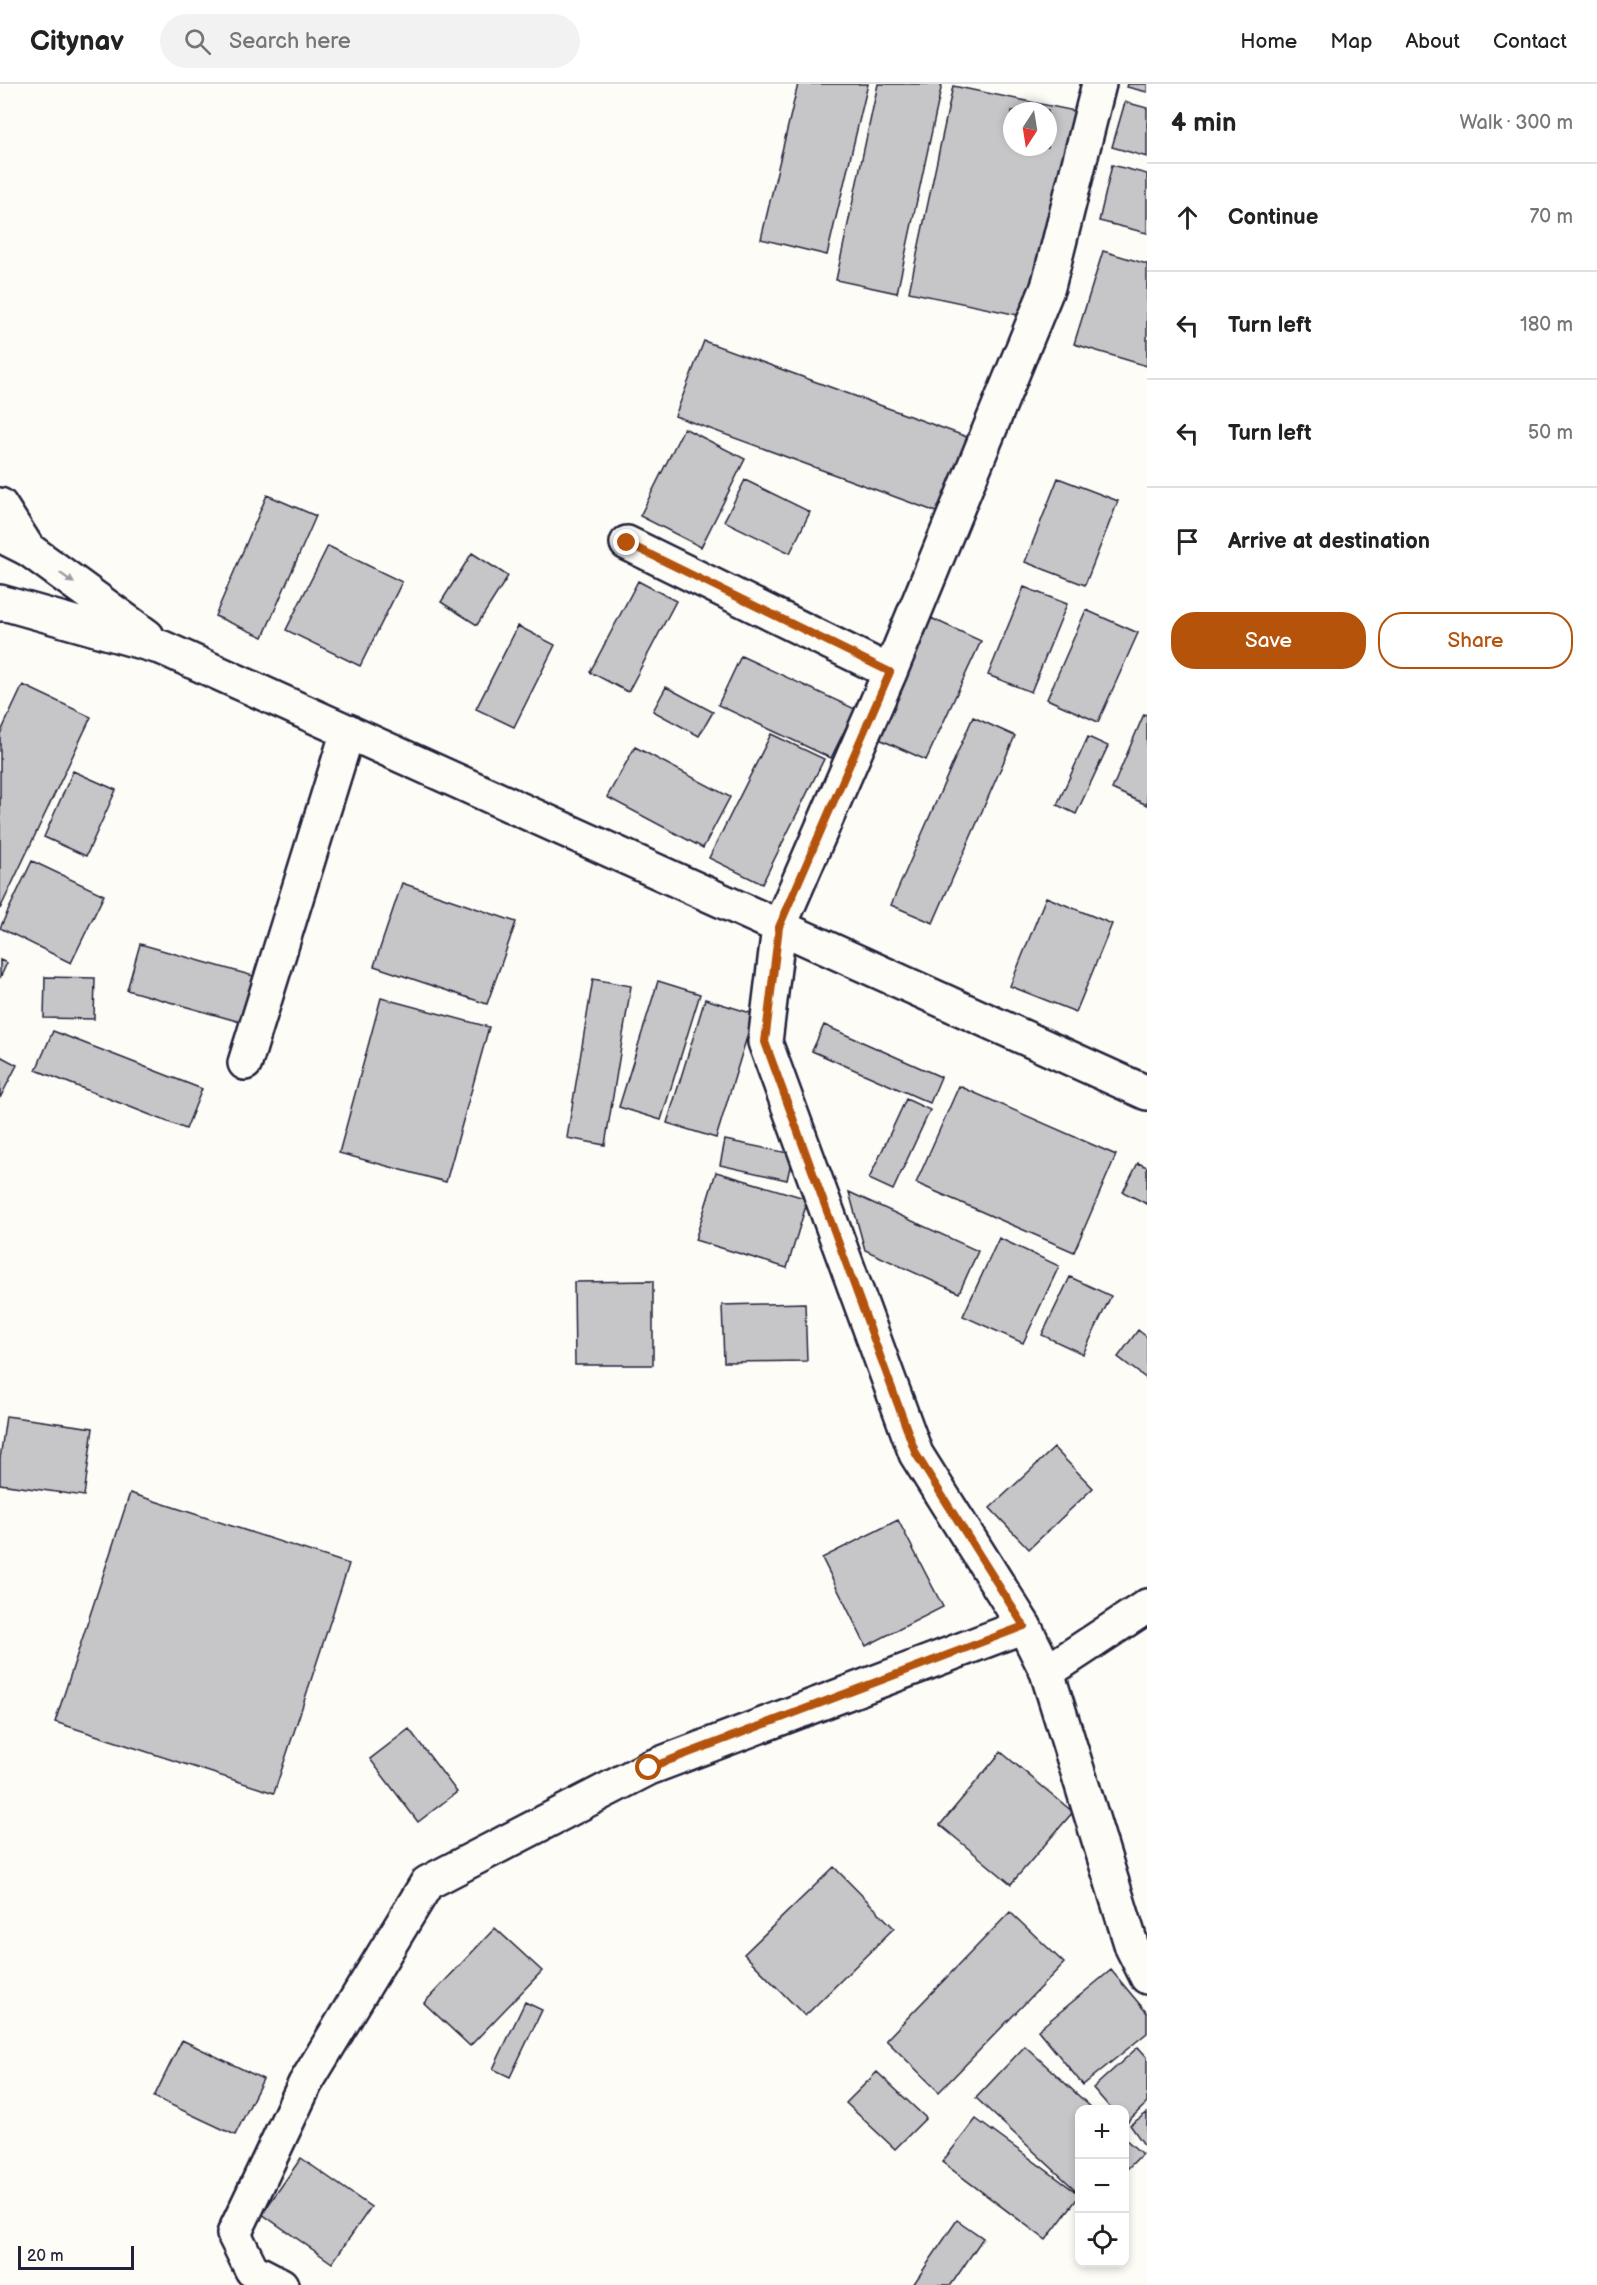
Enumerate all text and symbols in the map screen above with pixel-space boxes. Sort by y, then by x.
search box [160,14,580,68]
text: Citynav [30,25,124,58]
icon: search [181,25,214,58]
text: Search here [229,28,351,55]
text: Home [1240,29,1297,54]
text: Map [1330,29,1372,54]
text: About [1405,29,1460,54]
text: Contact [1493,29,1567,54]
north arrow [1003,102,1057,156]
text: 4 min [1171,108,1236,139]
text: Walk · 300 m [1460,111,1573,135]
icon: ahead [1171,201,1204,234]
text: Continue [1228,204,1318,231]
text: 70 m [1529,205,1573,229]
icon: left [1171,309,1204,342]
text: Turn left [1228,312,1312,339]
text: 180 m [1520,313,1573,337]
icon: left [1171,417,1204,450]
text: Turn left [1228,420,1312,447]
text: 50 m [1528,421,1573,445]
icon: arrive [1171,525,1204,558]
text: Arrive at destination [1228,528,1430,555]
route end [613,529,639,555]
one-way arrow [59,572,75,584]
button: Save [1171,612,1366,669]
button: Share [1378,612,1573,669]
route start [635,1754,661,1780]
map controls [1075,2105,1129,2267]
button: + [1075,2105,1129,2159]
button: − [1075,2159,1129,2213]
button: locate [1075,2213,1129,2267]
scale bar [18,2243,134,2270]
text: 20 m [27,2247,63,2266]

